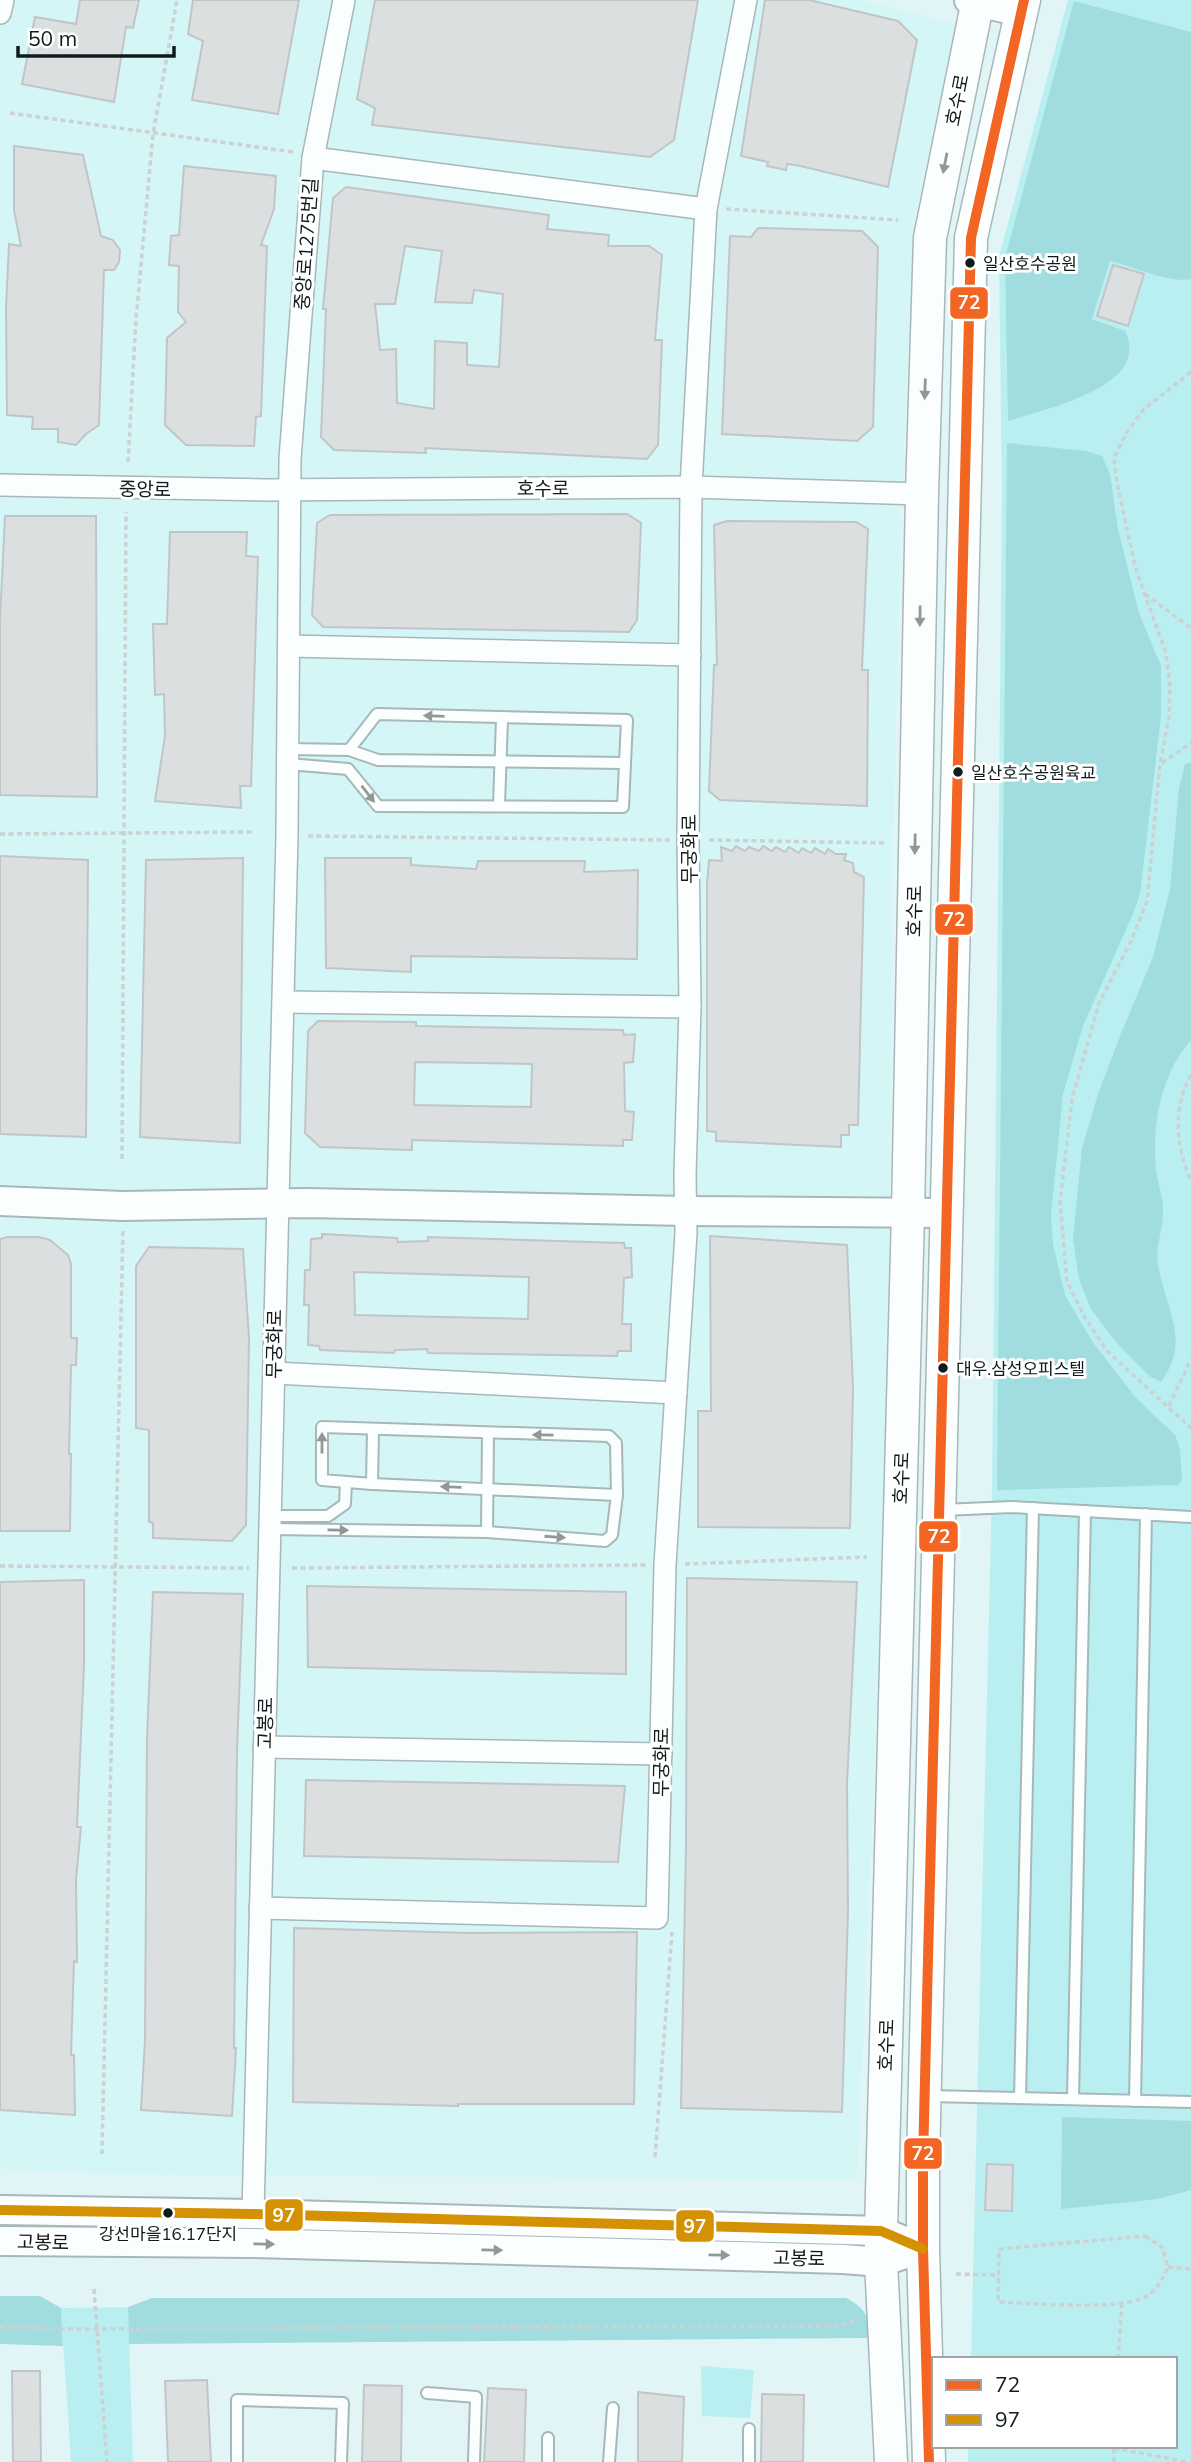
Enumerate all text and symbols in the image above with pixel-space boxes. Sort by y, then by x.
scale bar [18,14,173,58]
text: 50 m [28,25,77,51]
street label: 호수로 [940,72,974,128]
one-way arrow [939,152,950,174]
street label: 중앙로1275번길 [289,177,323,311]
place label: 일산호수공원 [983,253,1077,274]
marker: 일산호수공원 [963,256,977,270]
line badge: 72 [949,286,989,320]
text: 72 [958,290,980,314]
one-way arrow [920,378,931,400]
street label: 호수로 [517,476,569,500]
street label: 중앙로 [119,477,171,501]
one-way arrow [914,606,926,628]
one-way arrow [422,711,444,722]
place label: 일산호수공원육교 [971,762,1096,783]
marker: 일산호수공원육교 [951,765,965,779]
one-way arrow [361,785,375,803]
street label: 무궁화로 [677,814,701,884]
one-way arrow [910,833,921,855]
street label: 호수로 [902,885,926,937]
line badge: 72 [934,903,974,936]
text: 72 [943,907,965,931]
street label: 무궁화로 [261,1309,287,1379]
place label: 대우.삼성오피스텔 [956,1358,1085,1379]
marker: 대우.삼성오피스텔 [936,1361,950,1375]
one-way arrow [532,1429,554,1441]
one-way arrow [316,1431,328,1453]
street label: 호수로 [888,1451,914,1505]
one-way arrow [440,1481,462,1492]
line badge: 72 [918,1520,959,1553]
one-way arrow [327,1524,349,1536]
text: 72 [928,1524,950,1548]
one-way arrow [544,1532,566,1543]
street label: 고봉로 [253,1697,277,1749]
street label: 무궁화로 [648,1727,674,1797]
street label: 호수로 [873,2018,899,2072]
line badge: 72 [903,2137,943,2170]
text: 72 [912,2141,934,2165]
line badge: 97 [264,2198,304,2232]
text: 97 [273,2203,295,2227]
marker: 강선마을16.17단지 [161,2206,175,2220]
line badge: 97 [675,2209,715,2243]
text: 97 [684,2214,706,2238]
place label: 강선마을16.17단지 [99,2223,237,2244]
street label: 고봉로 [17,2230,69,2254]
one-way arrow [253,2238,275,2249]
one-way arrow [481,2244,503,2255]
street label: 고봉로 [773,2246,825,2270]
one-way arrow [708,2250,730,2261]
legend [932,2357,1177,2448]
text: 72 [995,2371,1020,2397]
text: 97 [995,2406,1020,2432]

